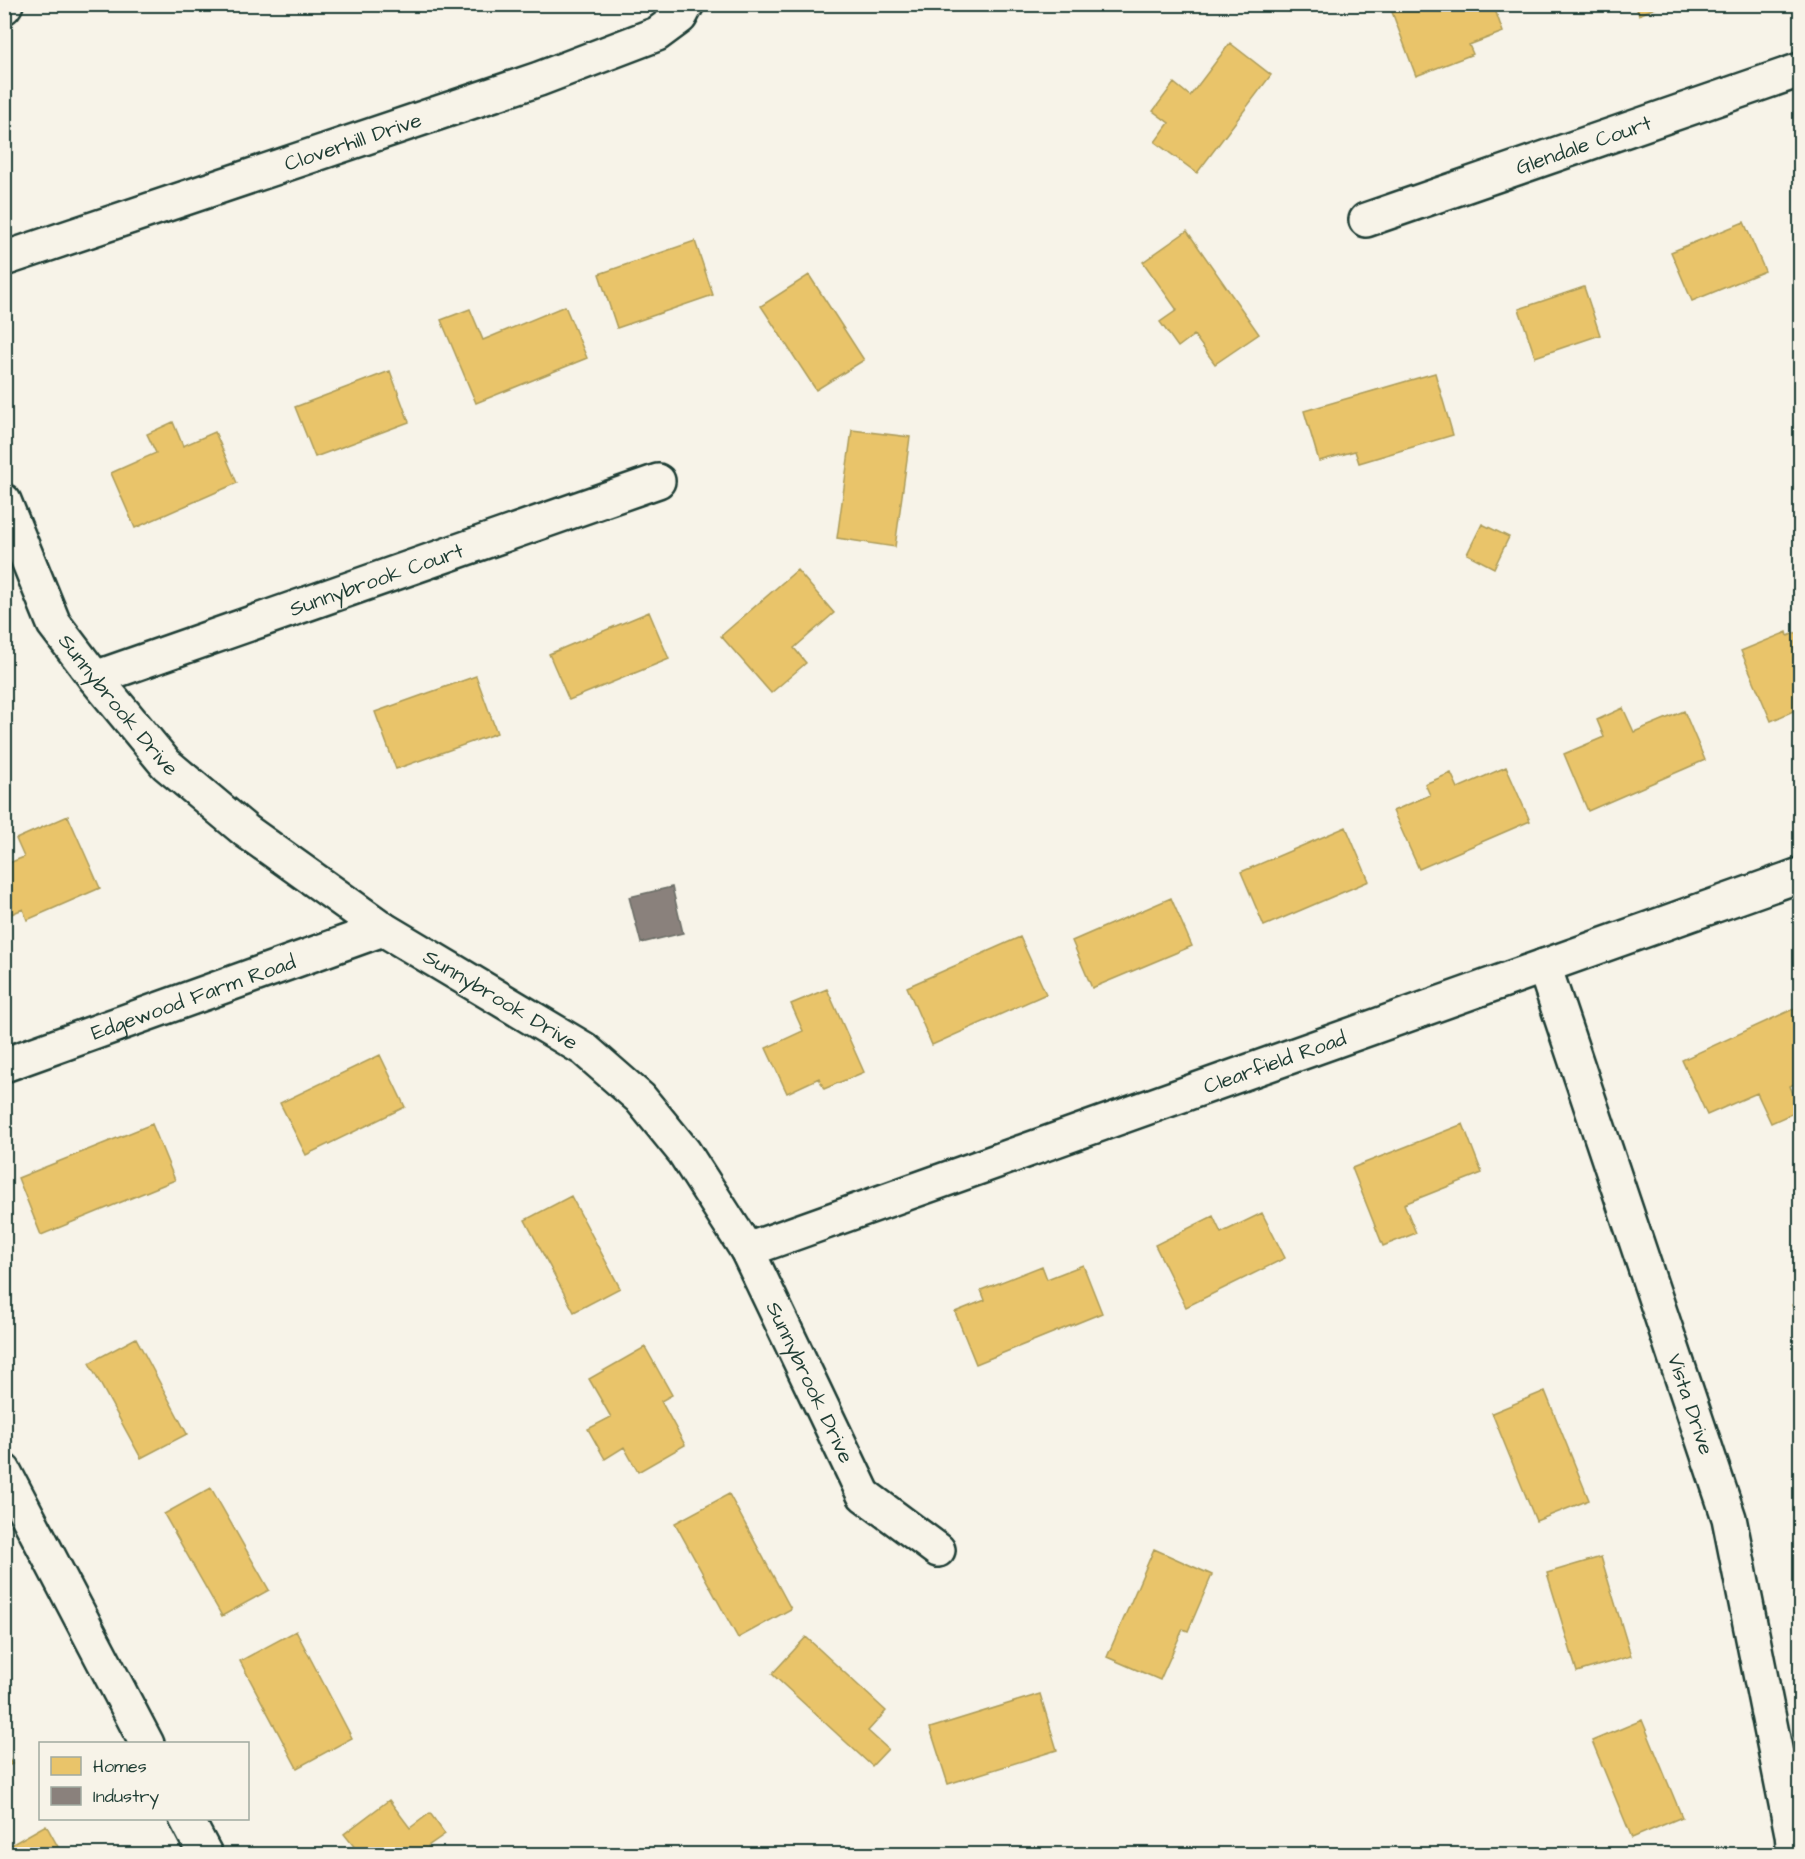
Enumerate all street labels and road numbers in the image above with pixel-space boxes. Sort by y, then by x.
street label: Cloverhill Drive [280,105,425,178]
street label: Glendale Court [1512,108,1656,182]
street label: Sunnybrook Court [285,536,468,623]
street label: Sunnybrook Drive [52,627,184,783]
street label: Sunnybrook Drive [418,942,584,1057]
street label: Edgewood Farm Road [87,947,300,1047]
street label: Clearfield Road [1199,1023,1350,1101]
street label: Sunnybrook Drive [759,1297,861,1468]
street label: Vista Drive [1660,1350,1721,1459]

